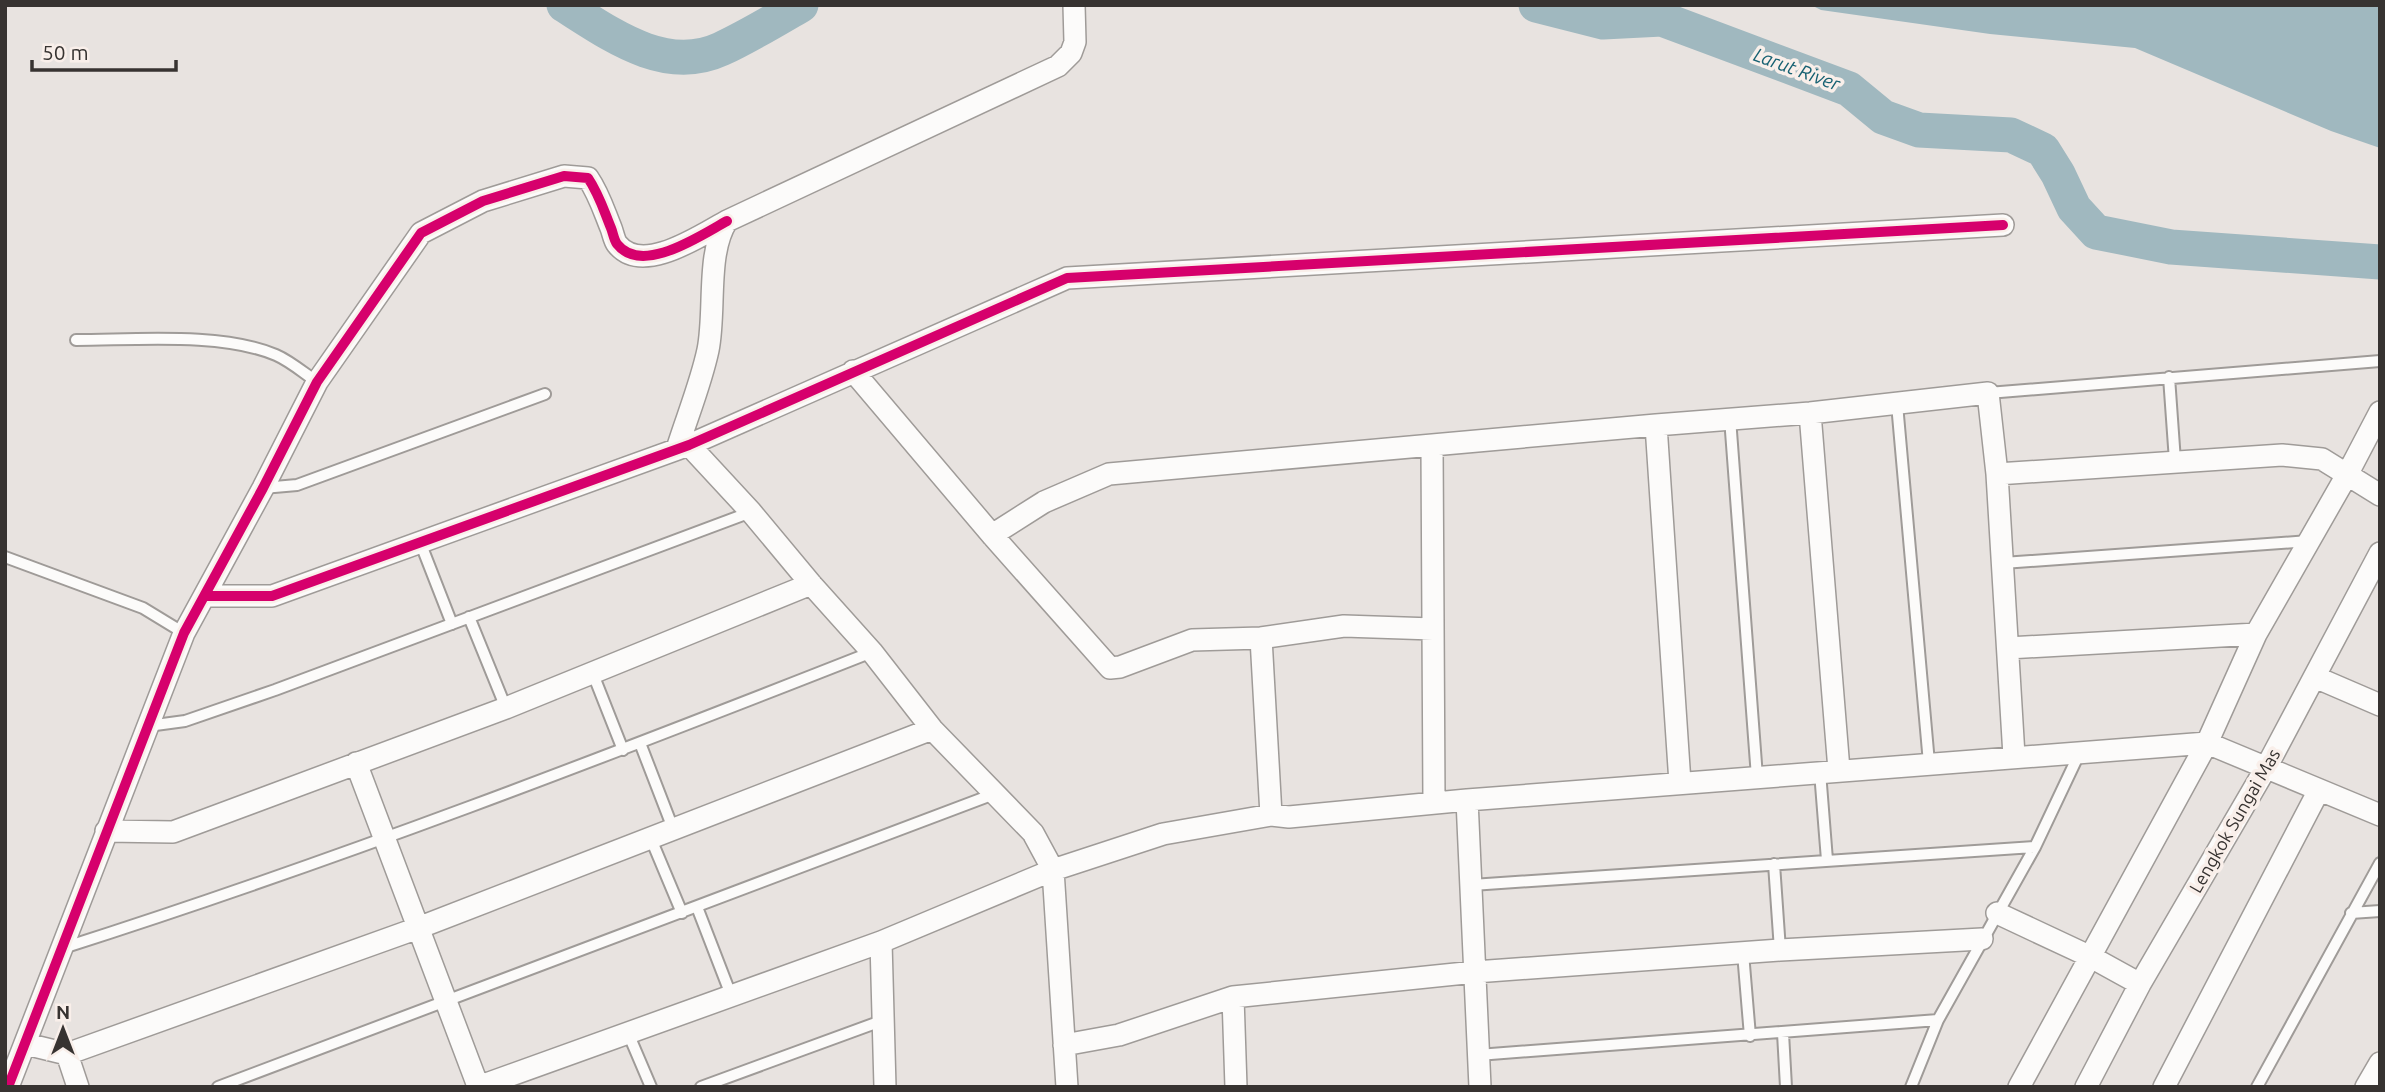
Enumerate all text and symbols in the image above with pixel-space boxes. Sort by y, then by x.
scale bar [32,28,175,72]
text: 50 m [42,40,89,64]
water label: Larut River [1751,43,1844,95]
street label: Lengkok Sungai Mas [2185,745,2284,896]
north arrow [28,994,98,1064]
text: N [56,1001,70,1023]

